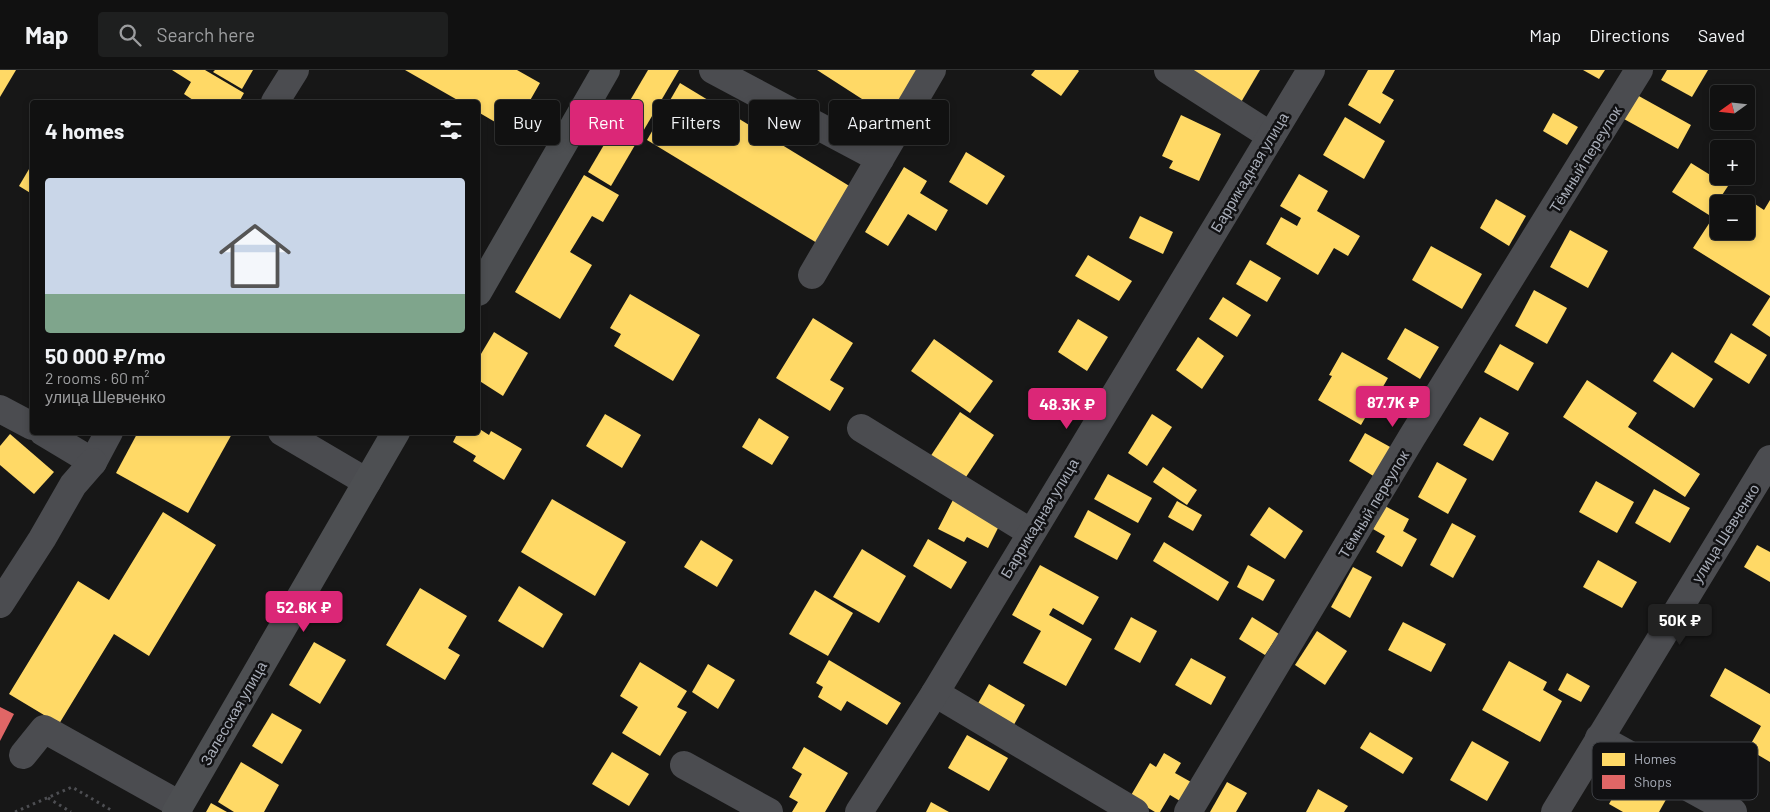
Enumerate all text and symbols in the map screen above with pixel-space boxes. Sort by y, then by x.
search box [98,12,448,57]
text: Map [25,20,68,49]
icon: search [116,21,144,49]
text: Search here [156,23,255,46]
text: Map [1529,24,1561,46]
text: Directions [1589,24,1670,46]
text: Saved [1698,24,1745,46]
north arrow [1710,85,1755,130]
map controls [1710,85,1755,240]
chip: Buy [495,100,560,145]
chip: Rent [570,100,643,145]
chip: Filters [653,100,739,145]
chip: New [749,100,819,145]
chip: Apartment [829,100,949,145]
street label: Тёмный переулок [1545,102,1625,216]
street label: Баррикадная улица [1206,108,1292,235]
icon: filters [437,116,465,144]
text: 4 homes [45,118,124,143]
button: + [1710,140,1755,185]
button: − [1710,195,1755,240]
icon: home [210,211,300,301]
text: 50 000 ₽/mo [45,343,166,368]
text: 2 rooms · 60 m² [45,368,150,387]
pin: 87.7K ₽ [1347,386,1439,428]
text: улица Шевченко [45,387,166,406]
pin: 48.3K ₽ [1021,388,1113,430]
text: 87.7K ₽ [1367,392,1419,411]
text: 48.3K ₽ [1039,394,1095,413]
street label: Тёмный переулок [1334,447,1412,561]
street label: Баррикадная улица [996,454,1082,581]
street label: улица Шевченко [1687,480,1763,586]
pin: 52.6K ₽ [258,590,350,633]
text: 52.6K ₽ [277,597,331,616]
pin: 50K ₽ [1645,604,1715,646]
text: 50K ₽ [1659,610,1701,629]
street label: Залесская улица [196,657,270,768]
legend [1592,742,1758,800]
text: Homes [1634,750,1677,767]
text: Shops [1634,773,1672,790]

